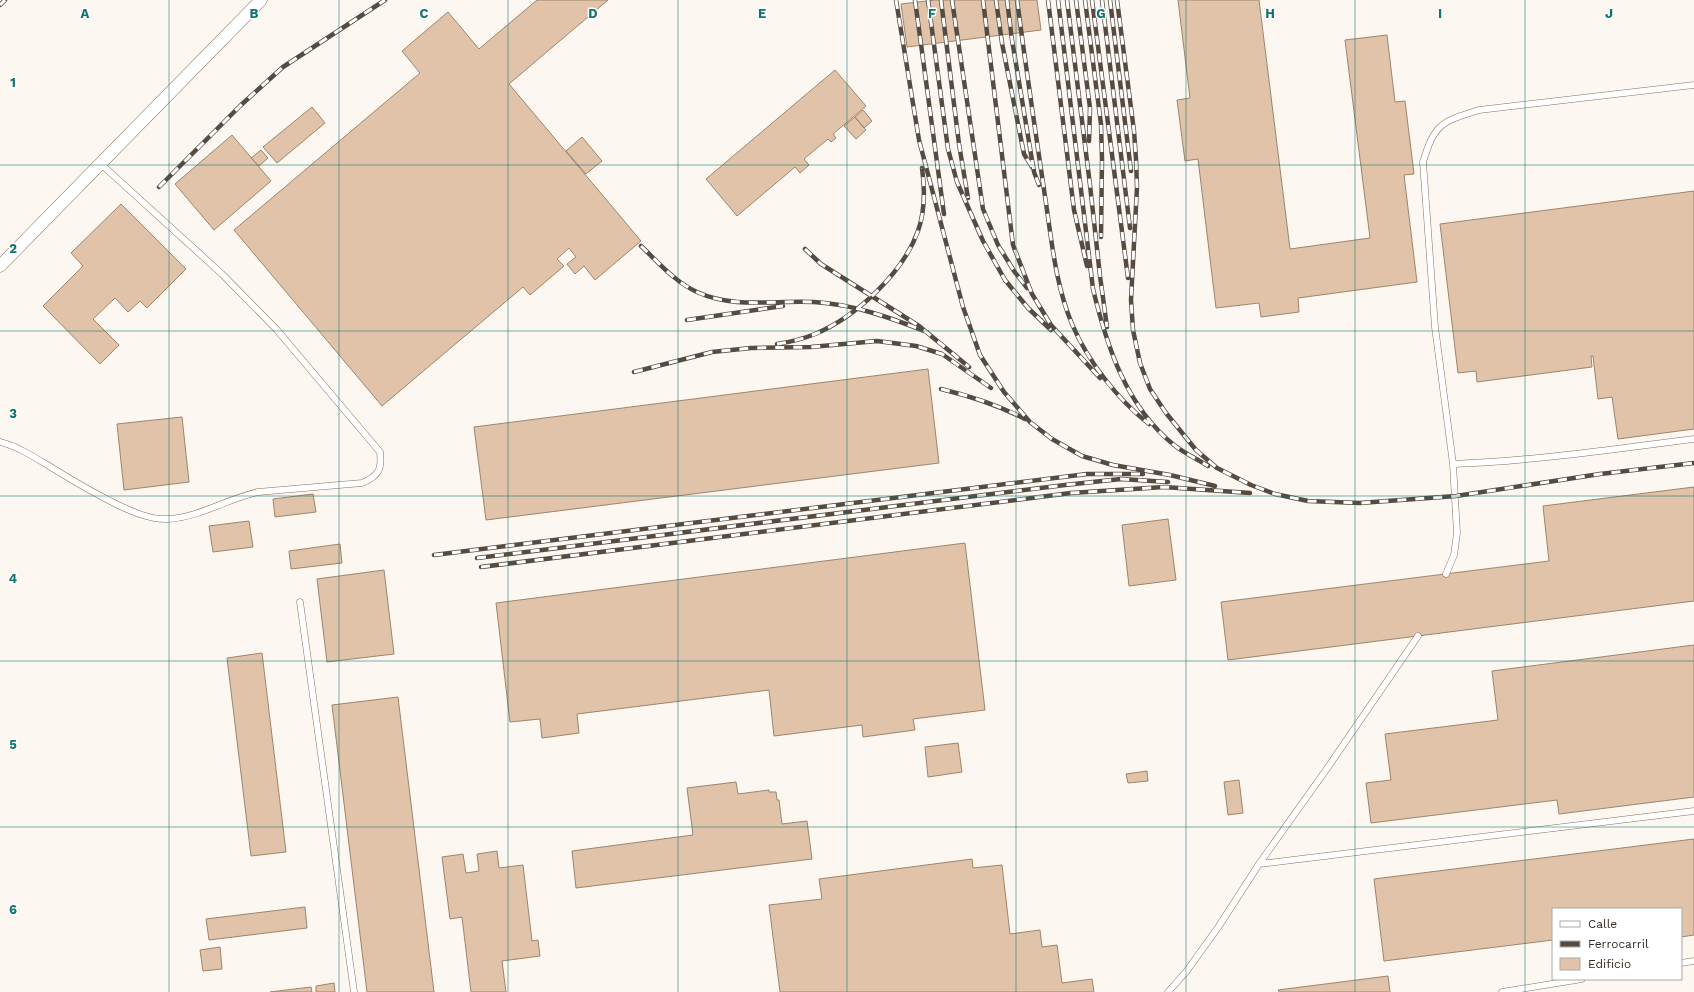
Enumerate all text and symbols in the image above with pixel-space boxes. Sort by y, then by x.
text: A [81,6,90,21]
text: B [250,6,259,21]
text: C [420,6,429,21]
text: D [588,6,598,21]
text: E [758,6,766,21]
text: F [928,6,936,21]
text: G [1096,6,1106,21]
text: H [1265,6,1275,21]
text: I [1438,6,1442,21]
text: J [1605,6,1613,21]
text: 1 [10,75,16,90]
text: 2 [9,241,17,256]
text: 3 [9,406,17,421]
text: 4 [9,571,18,586]
text: 5 [9,737,17,752]
text: 6 [9,902,17,917]
legend [1552,908,1682,980]
text: Calle [1588,917,1617,931]
text: Ferrocarril [1588,937,1649,951]
text: Edificio [1588,957,1631,971]

